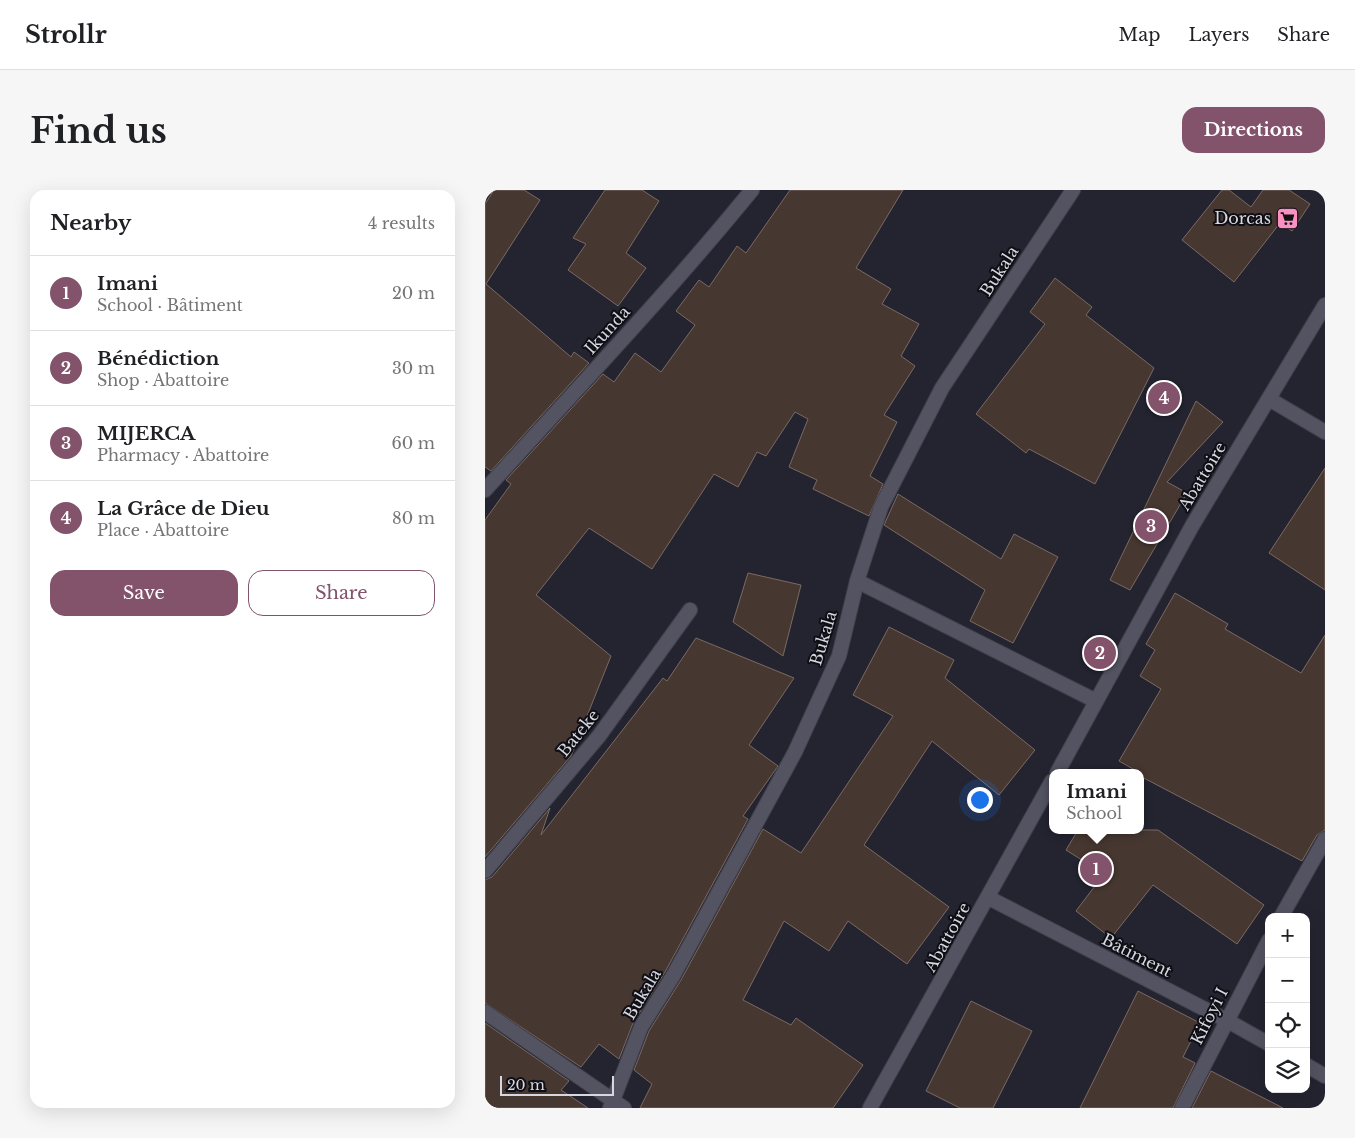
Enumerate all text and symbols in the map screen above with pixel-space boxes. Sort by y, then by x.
text: Strollr [25,20,107,49]
text: Map [1119,24,1160,46]
text: Layers [1188,24,1249,46]
text: Share [1277,24,1330,46]
button: Directions [1182,107,1325,153]
text: Find us [30,109,167,152]
supermarket icon: Dorcas [1275,206,1299,230]
place label: Dorcas [1214,208,1271,228]
text: Nearby [50,210,131,236]
text: 4 results [368,213,435,233]
street label: Bukala [975,242,1023,300]
text: Imani [97,272,158,295]
text: 1 [63,283,69,303]
text: 20 m [392,283,435,303]
text: School · Bâtiment [97,295,243,315]
street label: Ikunda [580,302,634,358]
text: Bénédiction [97,347,219,370]
text: 2 [61,358,71,378]
text: 30 m [392,358,435,378]
text: Shop · Abattoire [97,370,229,390]
pin: 4 [1148,379,1180,417]
text: MIJERCA [97,422,195,445]
text: 3 [61,433,71,453]
text: 60 m [392,433,435,453]
street label: Abattoire [1173,438,1230,515]
text: Pharmacy · Abattoire [97,445,269,465]
text: La Grâce de Dieu [97,497,269,520]
pin: 3 [1135,507,1167,545]
text: 4 [61,508,71,528]
text: 80 m [392,508,435,528]
text: Place · Abattoire [97,520,229,540]
button: Save [50,570,238,616]
button: Share [248,570,435,616]
street label: Bukala [805,608,841,668]
pin: 2 [1084,634,1116,672]
street label: Bateke [553,705,603,761]
popup [1049,769,1144,834]
text: Imani [1066,780,1127,803]
your location [967,787,993,813]
text: School [1066,803,1122,823]
pin: 1 [1080,850,1112,888]
street label: Abattoire [919,899,974,976]
map controls [1265,913,1310,1093]
button: + [1265,913,1310,958]
street label: Bâtiment [1099,929,1175,981]
button: − [1265,958,1310,1003]
street label: Bukala [619,965,665,1023]
street label: Kifoyi I [1186,984,1232,1048]
button: locate [1265,1003,1310,1048]
button: layers [1265,1048,1310,1093]
scale bar [500,1073,614,1096]
text: 20 m [507,1076,545,1094]

